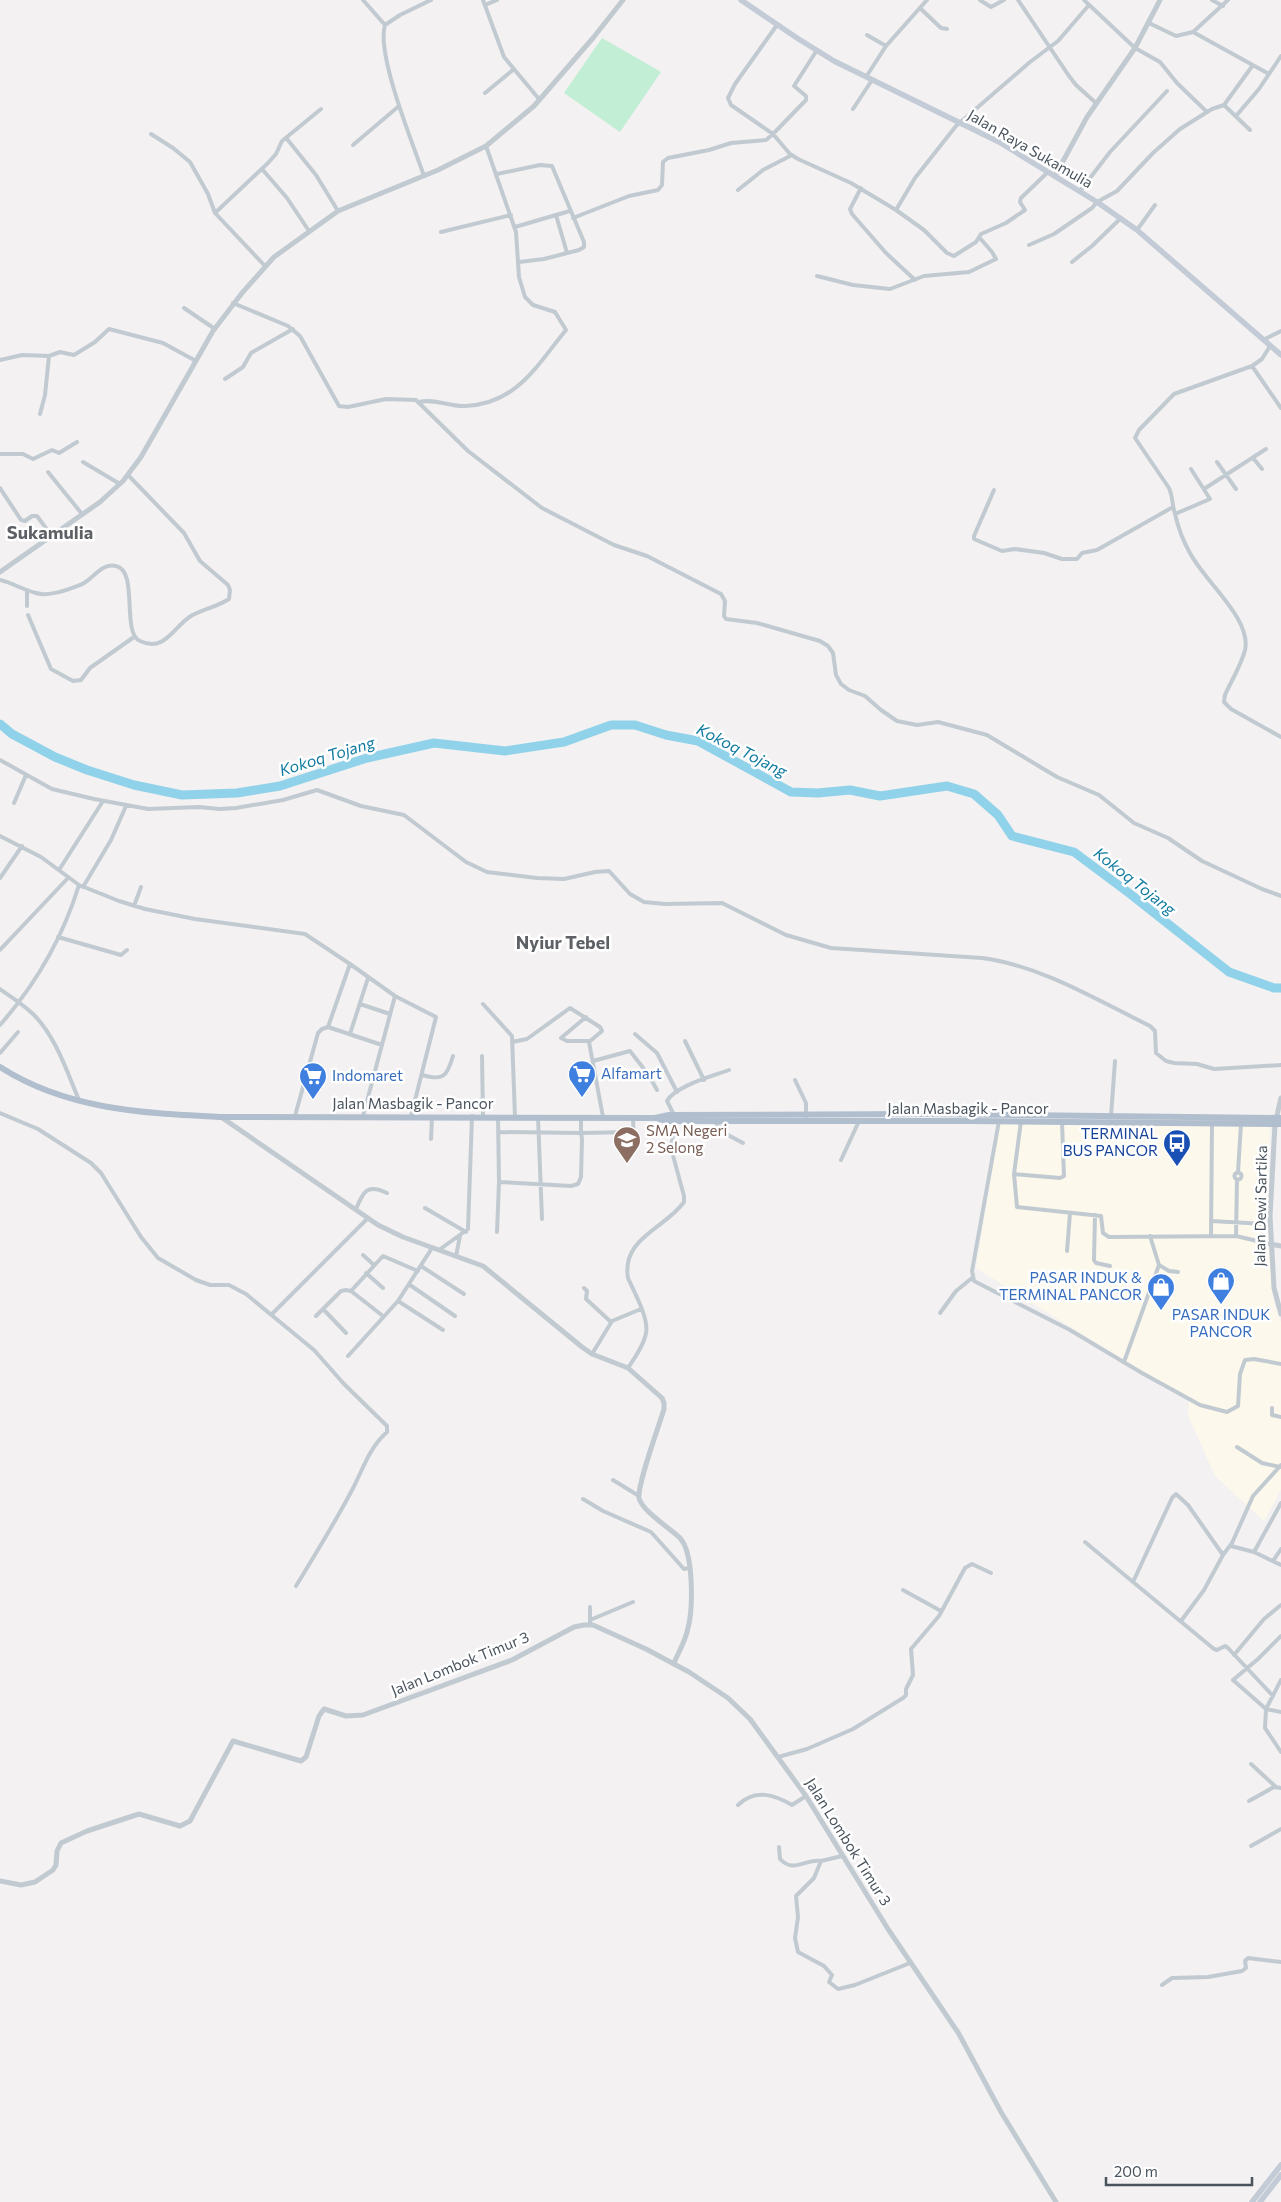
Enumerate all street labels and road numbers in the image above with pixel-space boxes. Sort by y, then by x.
street label: Jalan Raya Sukamulia [965,105,1096,191]
street label: Jalan Masbagik - Pancor [332,1094,494,1112]
street label: Jalan Masbagik - Pancor [887,1099,1049,1117]
street label: Jalan Dewi Sartika [1250,1145,1270,1267]
street label: Jalan Lombok Timur 3 [388,1627,531,1699]
street label: Jalan Lombok Timur 3 [802,1774,895,1909]

